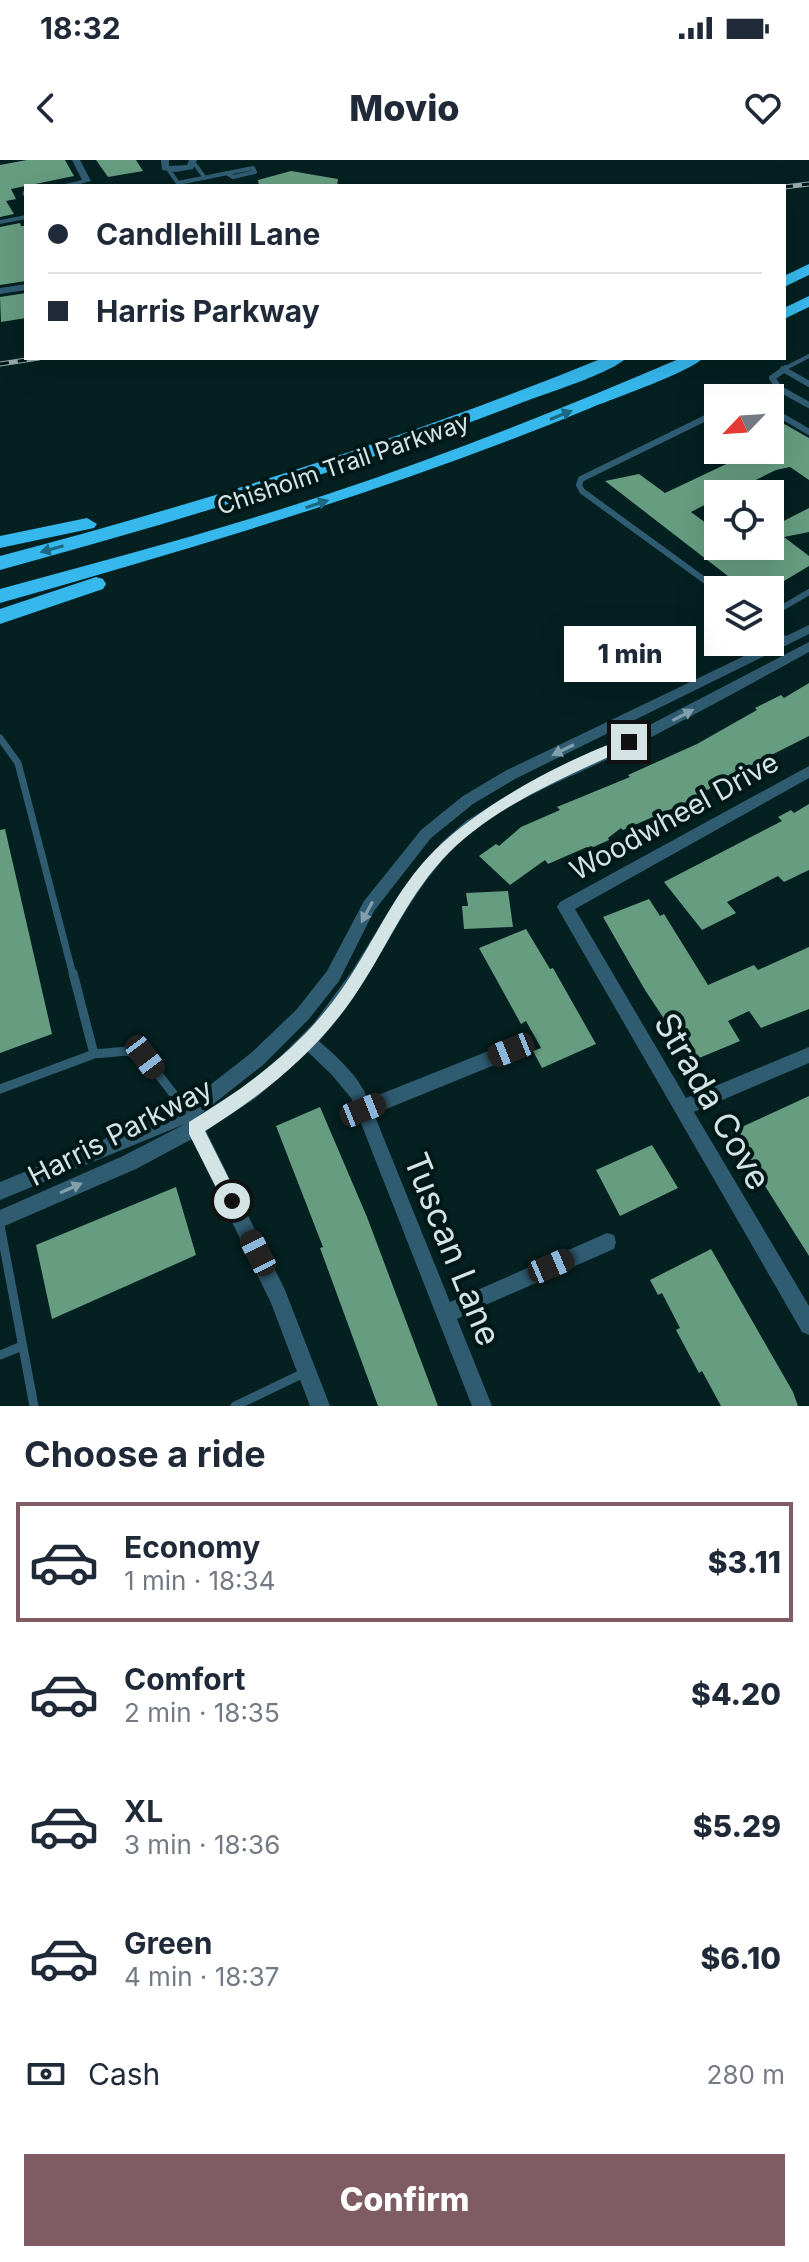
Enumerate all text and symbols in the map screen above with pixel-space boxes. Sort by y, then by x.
text: 18:32 [40,10,121,46]
icon: back [24,86,68,130]
text: Movio [349,86,460,130]
icon: heart [741,86,785,130]
text: Candlehill Lane [96,216,320,252]
text: Harris Parkway [96,293,320,329]
north arrow [704,384,784,464]
map controls [704,384,784,656]
street label: Chisholm Trail Parkway [213,407,473,521]
one-way arrow [549,408,573,421]
button: locate [704,480,784,560]
one-way arrow [305,497,329,510]
one-way arrow [40,543,64,556]
button: layers [704,576,784,656]
callout: 1 min [563,626,695,682]
text: 1 min [597,638,663,669]
one-way arrow [671,708,694,721]
route end [611,724,647,760]
one-way arrow [551,743,575,757]
street label: Woodwheel Drive [564,745,784,887]
one-way arrow [360,901,374,923]
street label: Strada Cove [646,1005,780,1197]
car [484,1030,538,1070]
car [121,1031,169,1083]
street label: Harris Parkway [22,1071,218,1193]
car [336,1090,390,1130]
street label: Tuscan Lane [396,1147,510,1351]
one-way arrow [60,1182,83,1195]
route start [214,1183,250,1219]
car [236,1226,280,1280]
car [524,1246,578,1286]
text: Choose a ride [24,1432,266,1476]
icon: car [28,1526,100,1598]
text: Economy [124,1529,260,1565]
text: $3.11 [708,1544,781,1580]
text: 1 min · 18:34 [124,1565,275,1596]
icon: car [28,1658,100,1730]
text: Comfort [124,1661,245,1697]
text: $4.20 [691,1676,781,1712]
text: 2 min · 18:35 [124,1697,280,1728]
icon: car [28,1790,100,1862]
text: XL [124,1793,163,1829]
text: $5.29 [693,1808,781,1844]
text: 3 min · 18:36 [124,1829,280,1860]
icon: car [28,1922,100,1994]
text: Green [124,1925,212,1961]
text: $6.10 [700,1940,781,1976]
text: 4 min · 18:37 [124,1961,280,1992]
icon: cash [24,2052,68,2096]
text: Cash [88,2056,160,2092]
text: 280 m [707,2059,785,2090]
button: Confirm [24,2154,785,2246]

